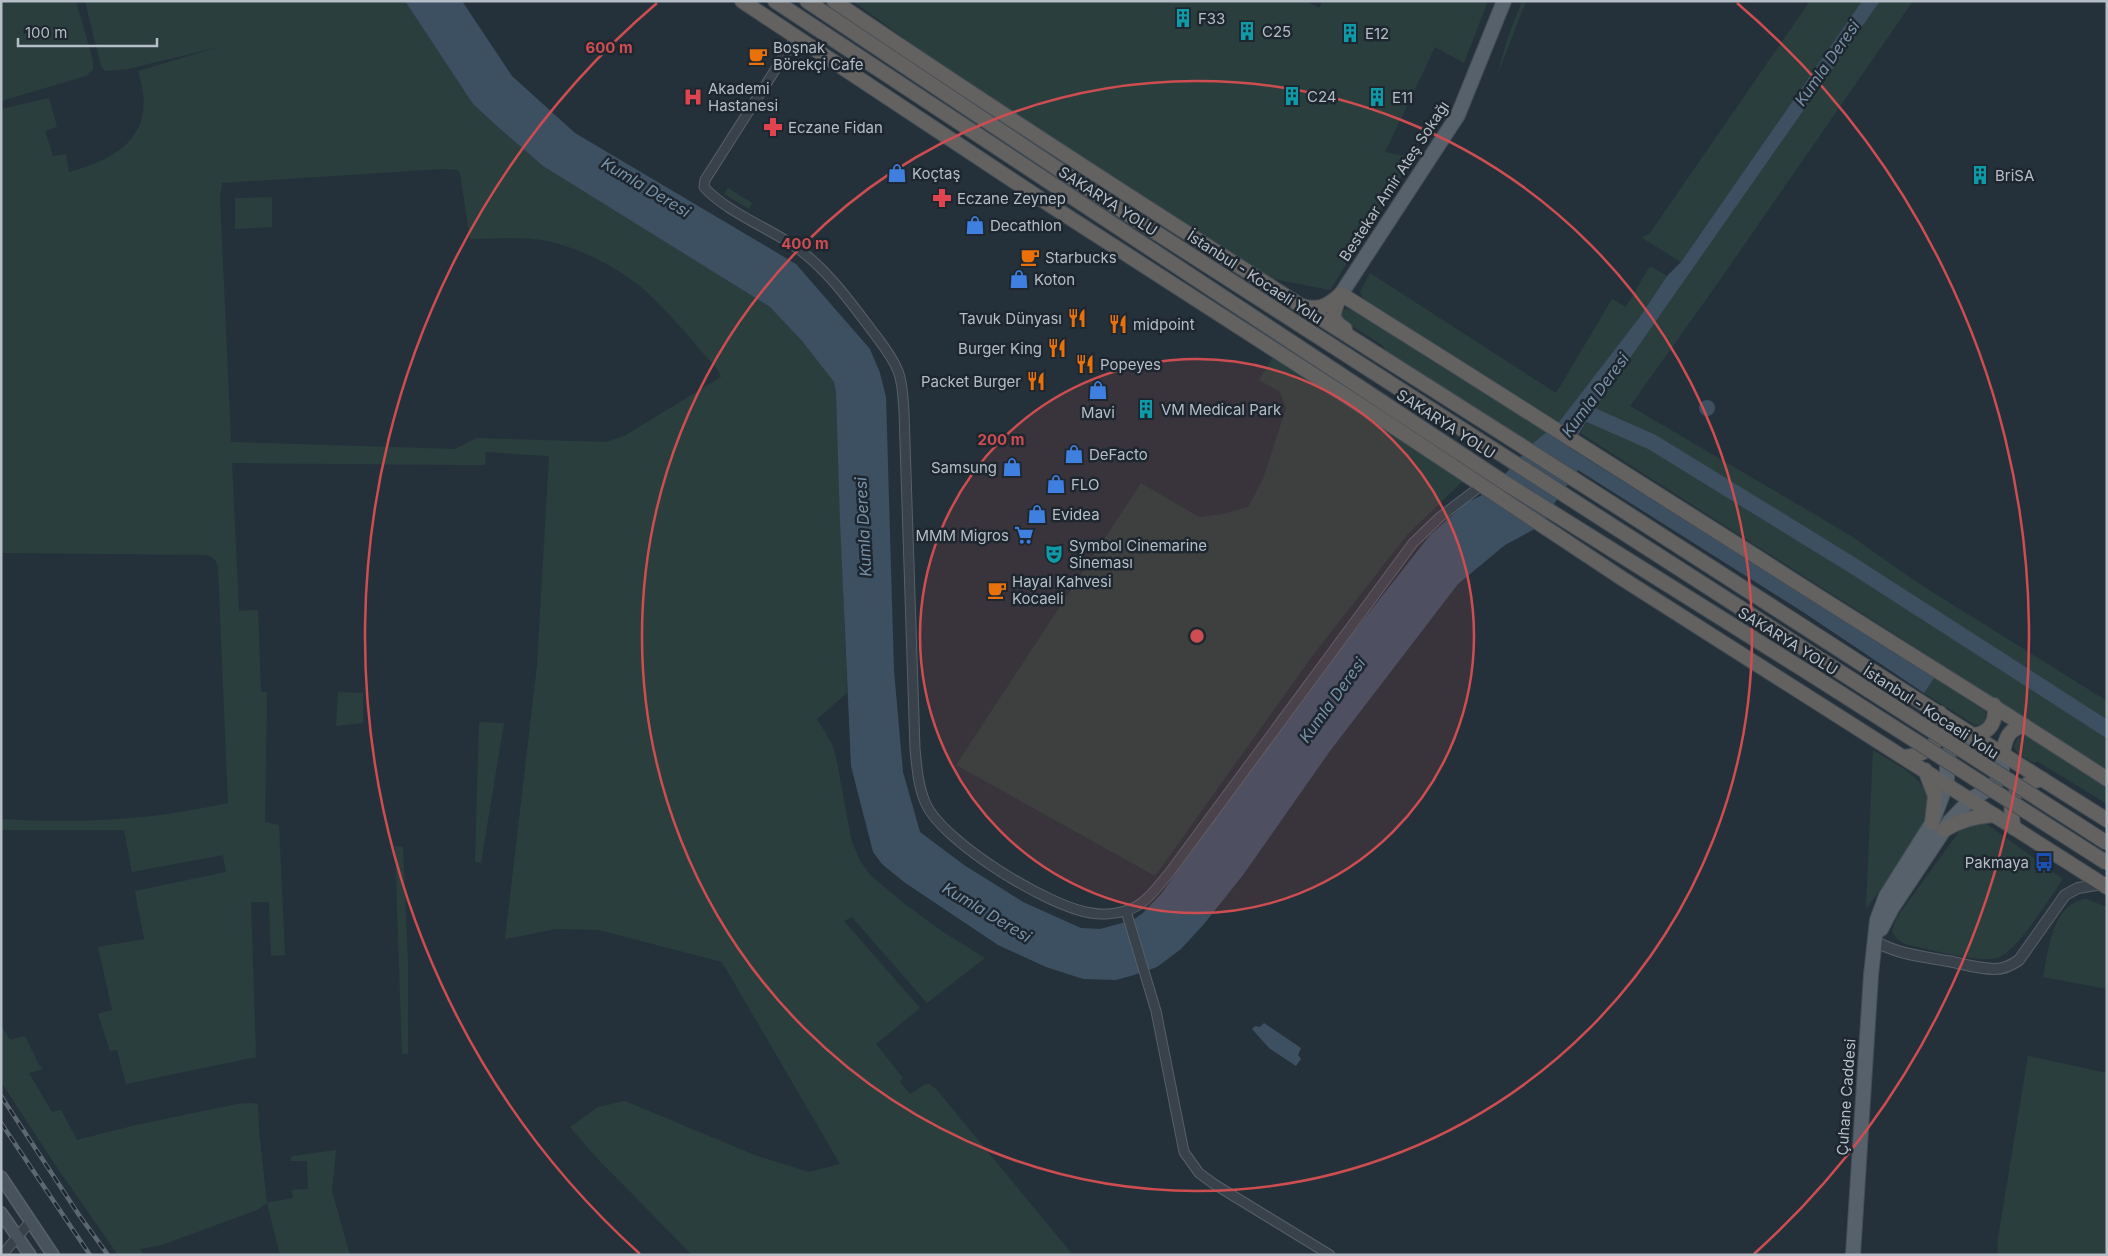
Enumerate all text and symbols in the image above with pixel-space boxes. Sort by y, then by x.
building icon: F33 [1172,7,1194,29]
place label: F33 [1198,9,1225,28]
scale bar [18,15,156,47]
water label: Kumla Deresi [1790,15,1864,110]
building icon: C25 [1236,20,1258,42]
place label: C25 [1262,22,1291,41]
building icon: E12 [1339,22,1361,44]
text: 100 m [25,23,67,42]
place label: E12 [1365,24,1389,43]
text: 600 m [585,38,633,57]
place label: Boşnak Börekçi Cafe [773,38,864,74]
cafe icon: Boşnak Börekçi Cafe [747,45,769,67]
place label: Akademi Hastanesi [708,79,778,115]
building icon: C24 [1281,85,1303,107]
hospital icon: Akademi Hastanesi [682,86,704,108]
building icon: E11 [1366,86,1388,108]
place label: C24 [1307,87,1337,106]
place label: E11 [1392,88,1413,107]
street label: Bestekar Amir Ateş Sokağı [1335,97,1453,265]
pharmacy icon: Eczane Fidan [762,116,784,138]
place label: Eczane Fidan [788,118,883,137]
water label: Kumla Deresi [598,153,695,222]
shop icon: Koçtaş [886,162,908,184]
street label: SAKARYA YOLU [1055,162,1161,240]
place label: Koçtaş [912,164,960,183]
building icon: BriSA [1969,164,1991,186]
place label: BriSA [1995,166,2034,185]
pharmacy icon: Eczane Zeynep [931,187,953,209]
place label: Eczane Zeynep [957,189,1066,208]
shop icon: Decathlon [964,214,986,236]
place label: Decathlon [990,216,1062,235]
street label: İstanbul - Kocaeli Yolu [1184,226,1326,328]
text: 400 m [781,234,829,253]
cafe icon: Starbucks [1019,246,1041,268]
place label: Starbucks [1045,248,1117,267]
shop icon: Koton [1008,268,1030,290]
place label: Koton [1034,270,1075,289]
restaurant icon: Tavuk Dünyası [1066,307,1088,329]
place label: Tavuk Dünyası [959,309,1062,328]
restaurant icon: midpoint [1107,313,1129,335]
place label: midpoint [1133,315,1195,334]
restaurant icon: Burger King [1046,337,1068,359]
place label: Burger King [958,339,1042,358]
water label: Kumla Deresi [1557,348,1634,441]
restaurant icon: Popeyes [1074,353,1096,375]
place label: Popeyes [1100,355,1161,374]
restaurant icon: Packet Burger [1025,370,1047,392]
place label: Packet Burger [921,372,1021,391]
shop icon: Mavi [1087,379,1109,401]
street label: SAKARYA YOLU [1393,385,1499,463]
building icon: VM Medical Park [1135,398,1157,420]
place label: VM Medical Park [1161,400,1282,419]
place label: Mavi [1081,403,1115,422]
text: 200 m [978,430,1024,449]
shop icon: DeFacto [1063,443,1085,465]
place label: DeFacto [1089,445,1148,464]
shop icon: Samsung [1001,456,1023,478]
place label: Samsung [931,458,997,477]
shop icon: FLO [1045,473,1067,495]
water label: Kumla Deresi [850,475,876,577]
place label: FLO [1071,475,1099,494]
shop icon: Evidea [1026,503,1048,525]
place label: Evidea [1052,505,1100,524]
supermarket icon: MMM Migros [1013,524,1035,546]
place label: MMM Migros [915,526,1009,545]
place label: Symbol Cinemarine Sineması [1069,536,1207,572]
theatre icon: Symbol Cinemarine Sineması [1043,543,1065,565]
place label: Hayal Kahvesi Kocaeli [1012,572,1112,608]
cafe icon: Hayal Kahvesi Kocaeli [986,579,1008,601]
street label: SAKARYA YOLU [1735,603,1841,679]
centre of rings [1188,627,1206,645]
water label: Kumla Deresi [1295,653,1370,746]
street label: İstanbul - Kocaeli Yolu [1860,661,2002,763]
bus stop icon: Pakmaya [2033,851,2055,873]
place label: Pakmaya [1965,853,2029,872]
water label: Kumla Deresi [939,878,1036,947]
street label: Çuhane Caddesi [1832,1038,1860,1156]

